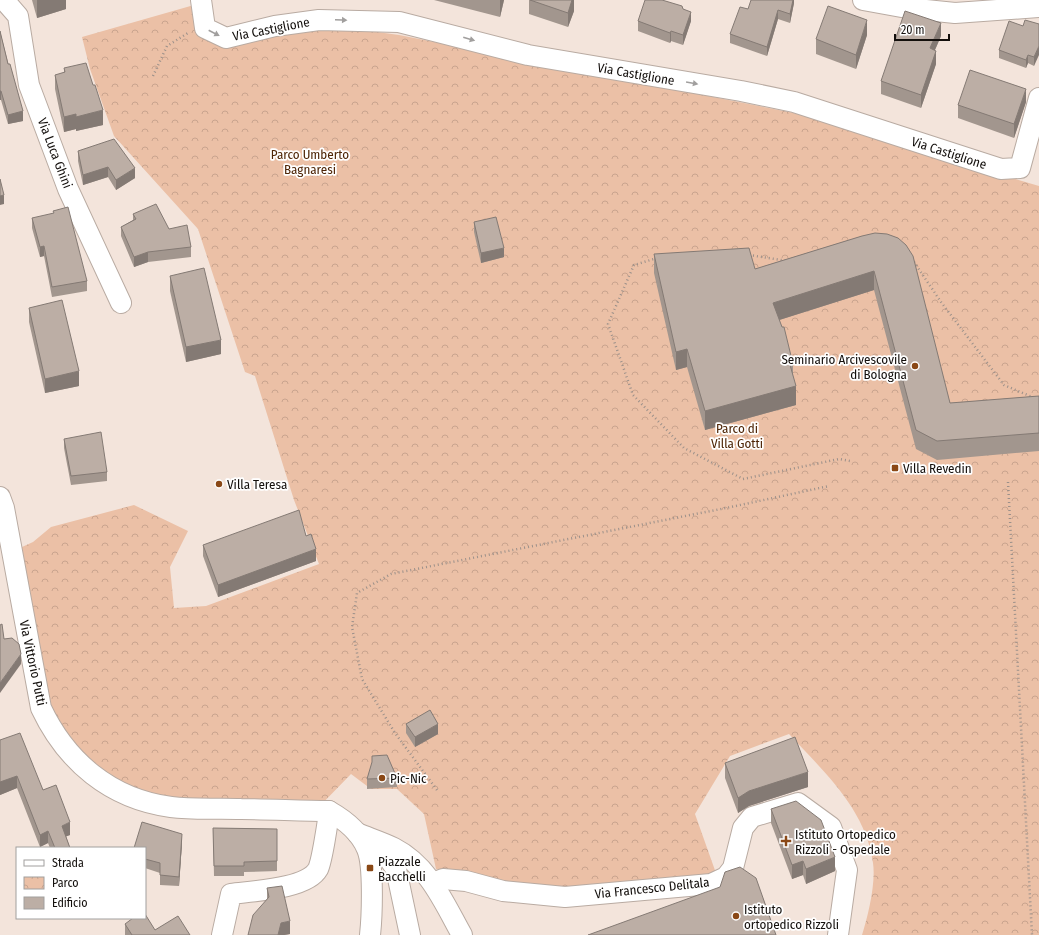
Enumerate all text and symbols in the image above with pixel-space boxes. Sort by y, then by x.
street label: Via Castiglione [231,14,311,44]
scale bar [895,16,949,42]
one-way arrow [335,17,348,23]
text: 20 m [901,23,925,37]
one-way arrow [209,30,220,36]
one-way arrow [463,36,475,42]
street label: Via Castiglione [596,60,676,88]
one-way arrow [686,81,698,87]
street label: Via Luca Ghini [35,116,75,190]
street label: Via Castiglione [910,134,988,172]
park label: Parco Umberto Bagnaresi [271,147,349,177]
place label: Seminario Arcivescovile di Bologna [781,352,907,382]
marker: Seminario Arcivescovile di Bologna [910,361,920,371]
park label: Parco di Villa Gotti [711,421,763,451]
place label: Villa Revedin [903,461,972,476]
marker: Villa Revedin [890,463,900,473]
place label: Villa Teresa [227,477,287,492]
marker: Villa Teresa [214,479,224,489]
street label: Via Vittorio Putti [17,619,49,707]
place label: Pic-Nic [390,771,427,786]
marker: Pic-Nic [377,773,387,783]
place label: Istituto Ortopedico Rizzoli - Ospedale [795,827,896,857]
marker: Istituto Ortopedico Rizzoli - Ospedale [780,835,792,847]
legend [16,847,146,919]
place label: Piazzale Bacchelli [378,854,426,884]
text: Strada [52,856,84,870]
marker: Piazzale Bacchelli [365,863,375,873]
street label: Via Francesco Delitala [594,875,710,901]
text: Parco [52,876,79,890]
text: Edificio [52,896,88,910]
place label: Istituto ortopedico Rizzoli [744,902,839,932]
marker: Istituto ortopedico Rizzoli [731,911,741,921]

